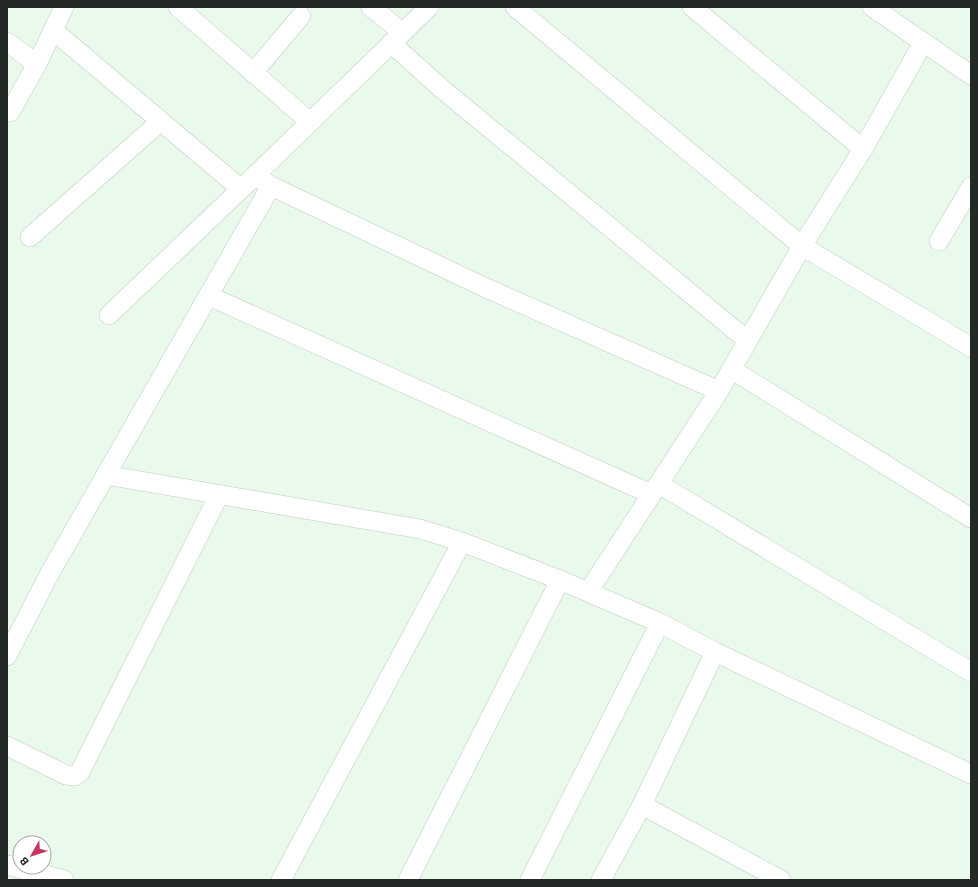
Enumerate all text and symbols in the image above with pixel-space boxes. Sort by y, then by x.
north arrow [12,835,52,875]
text: B [17,854,32,868]

